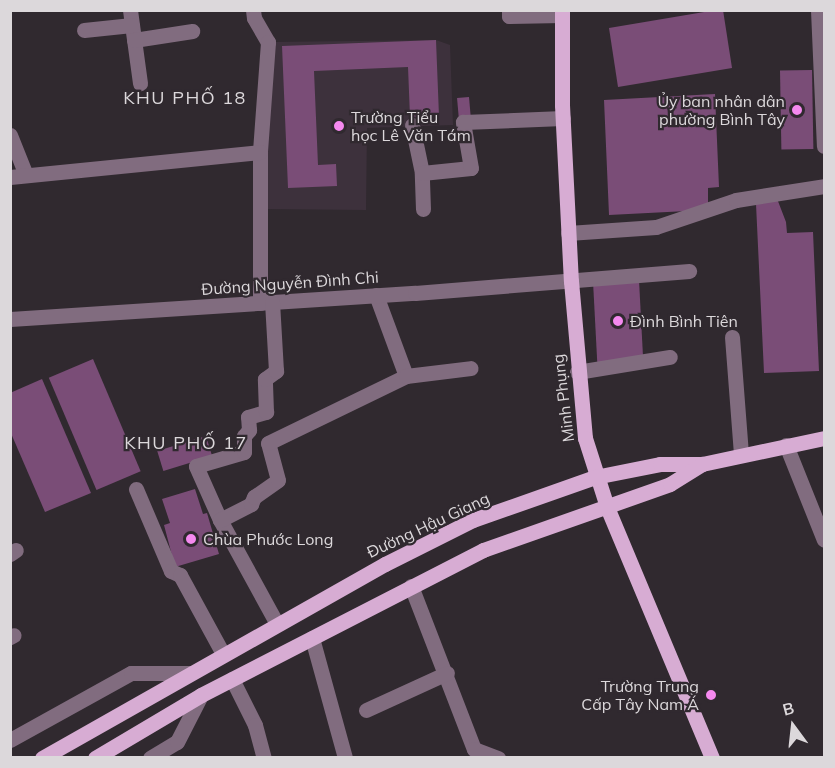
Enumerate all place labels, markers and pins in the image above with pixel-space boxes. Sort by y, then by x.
place label: Ủy ban nhân dân phường Bình Tây [657,91,785,129]
marker: Ủy ban nhân dân phường Bình Tây [790,103,804,117]
place label: Trường Tiểu học Lê Văn Tám [351,107,471,145]
marker: Trường Tiểu học Lê Văn Tám [332,119,346,133]
place label: Đình Bình Tiên [630,311,738,331]
marker: Đình Bình Tiên [611,314,625,328]
place label: Chùa Phước Long [203,529,333,549]
marker: Chùa Phước Long [184,532,198,546]
place label: Trường Trung Cấp Tây Nam Á [581,676,699,714]
marker: Trường Trung Cấp Tây Nam Á [704,688,718,702]

